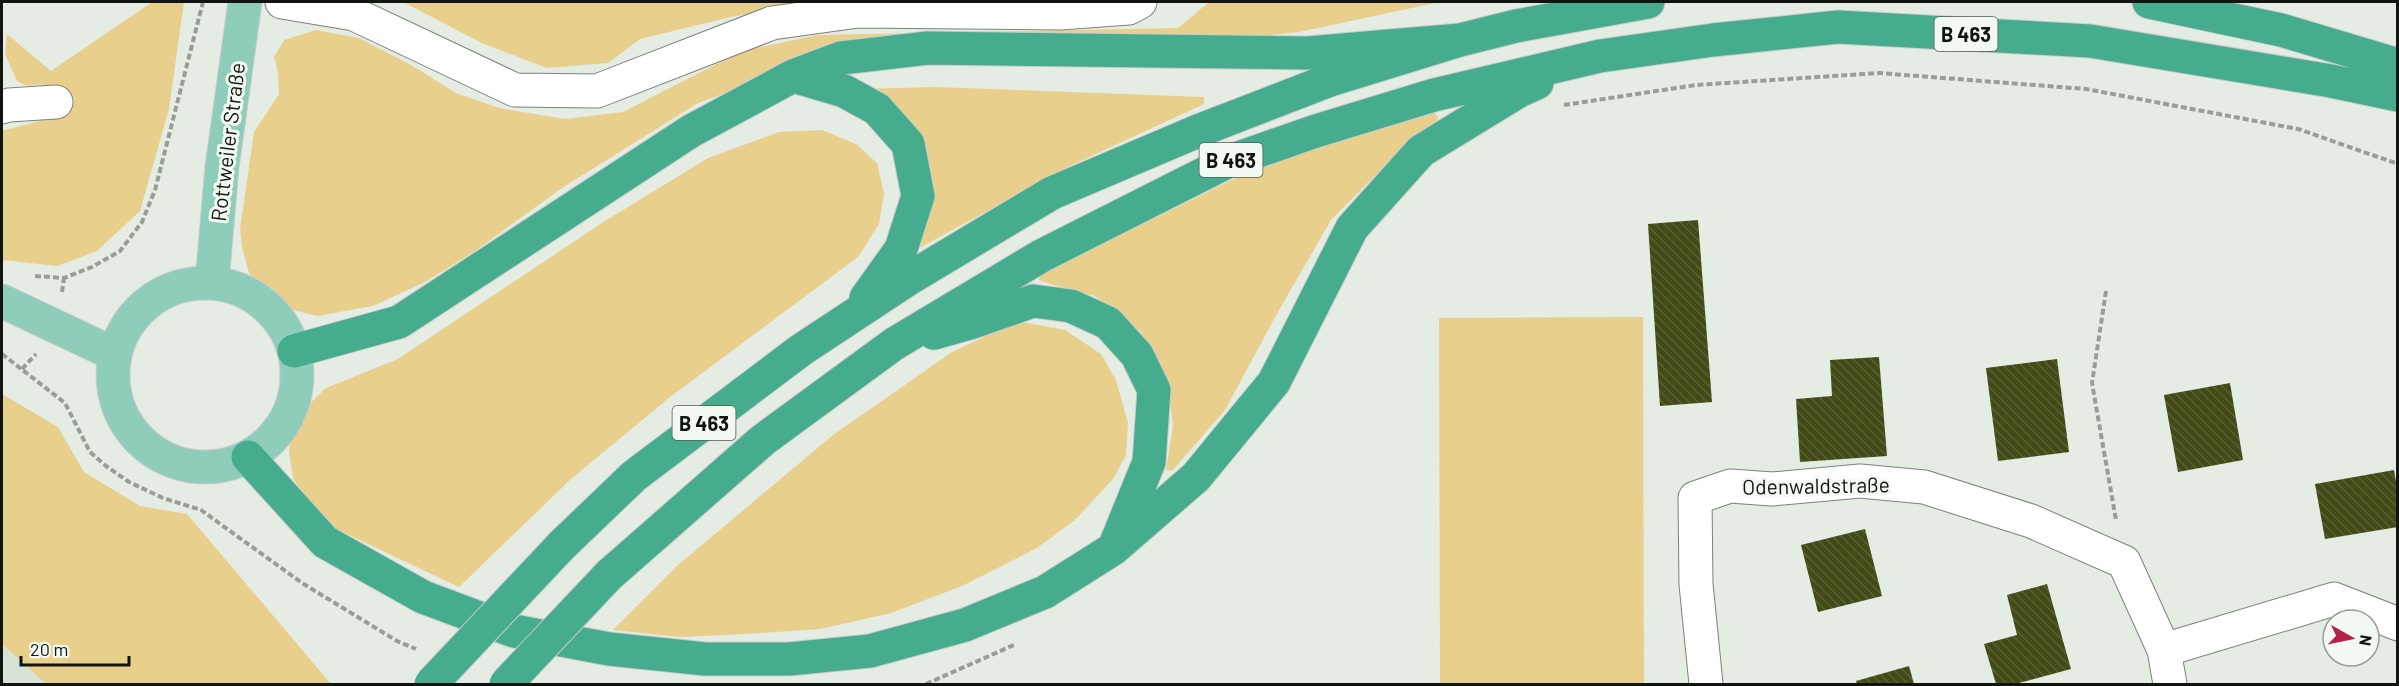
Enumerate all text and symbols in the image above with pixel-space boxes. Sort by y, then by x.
road number: B 463 [1934,17,1998,51]
street label: Rottweiler Straße [205,61,249,223]
road number: B 463 [1200,143,1262,177]
road number: B 463 [672,406,736,440]
street label: Odenwaldstraße [1742,471,1890,499]
north arrow [2321,608,2381,668]
scale bar [21,629,129,667]
text: N [2356,634,2377,647]
text: 20 m [30,638,68,660]

